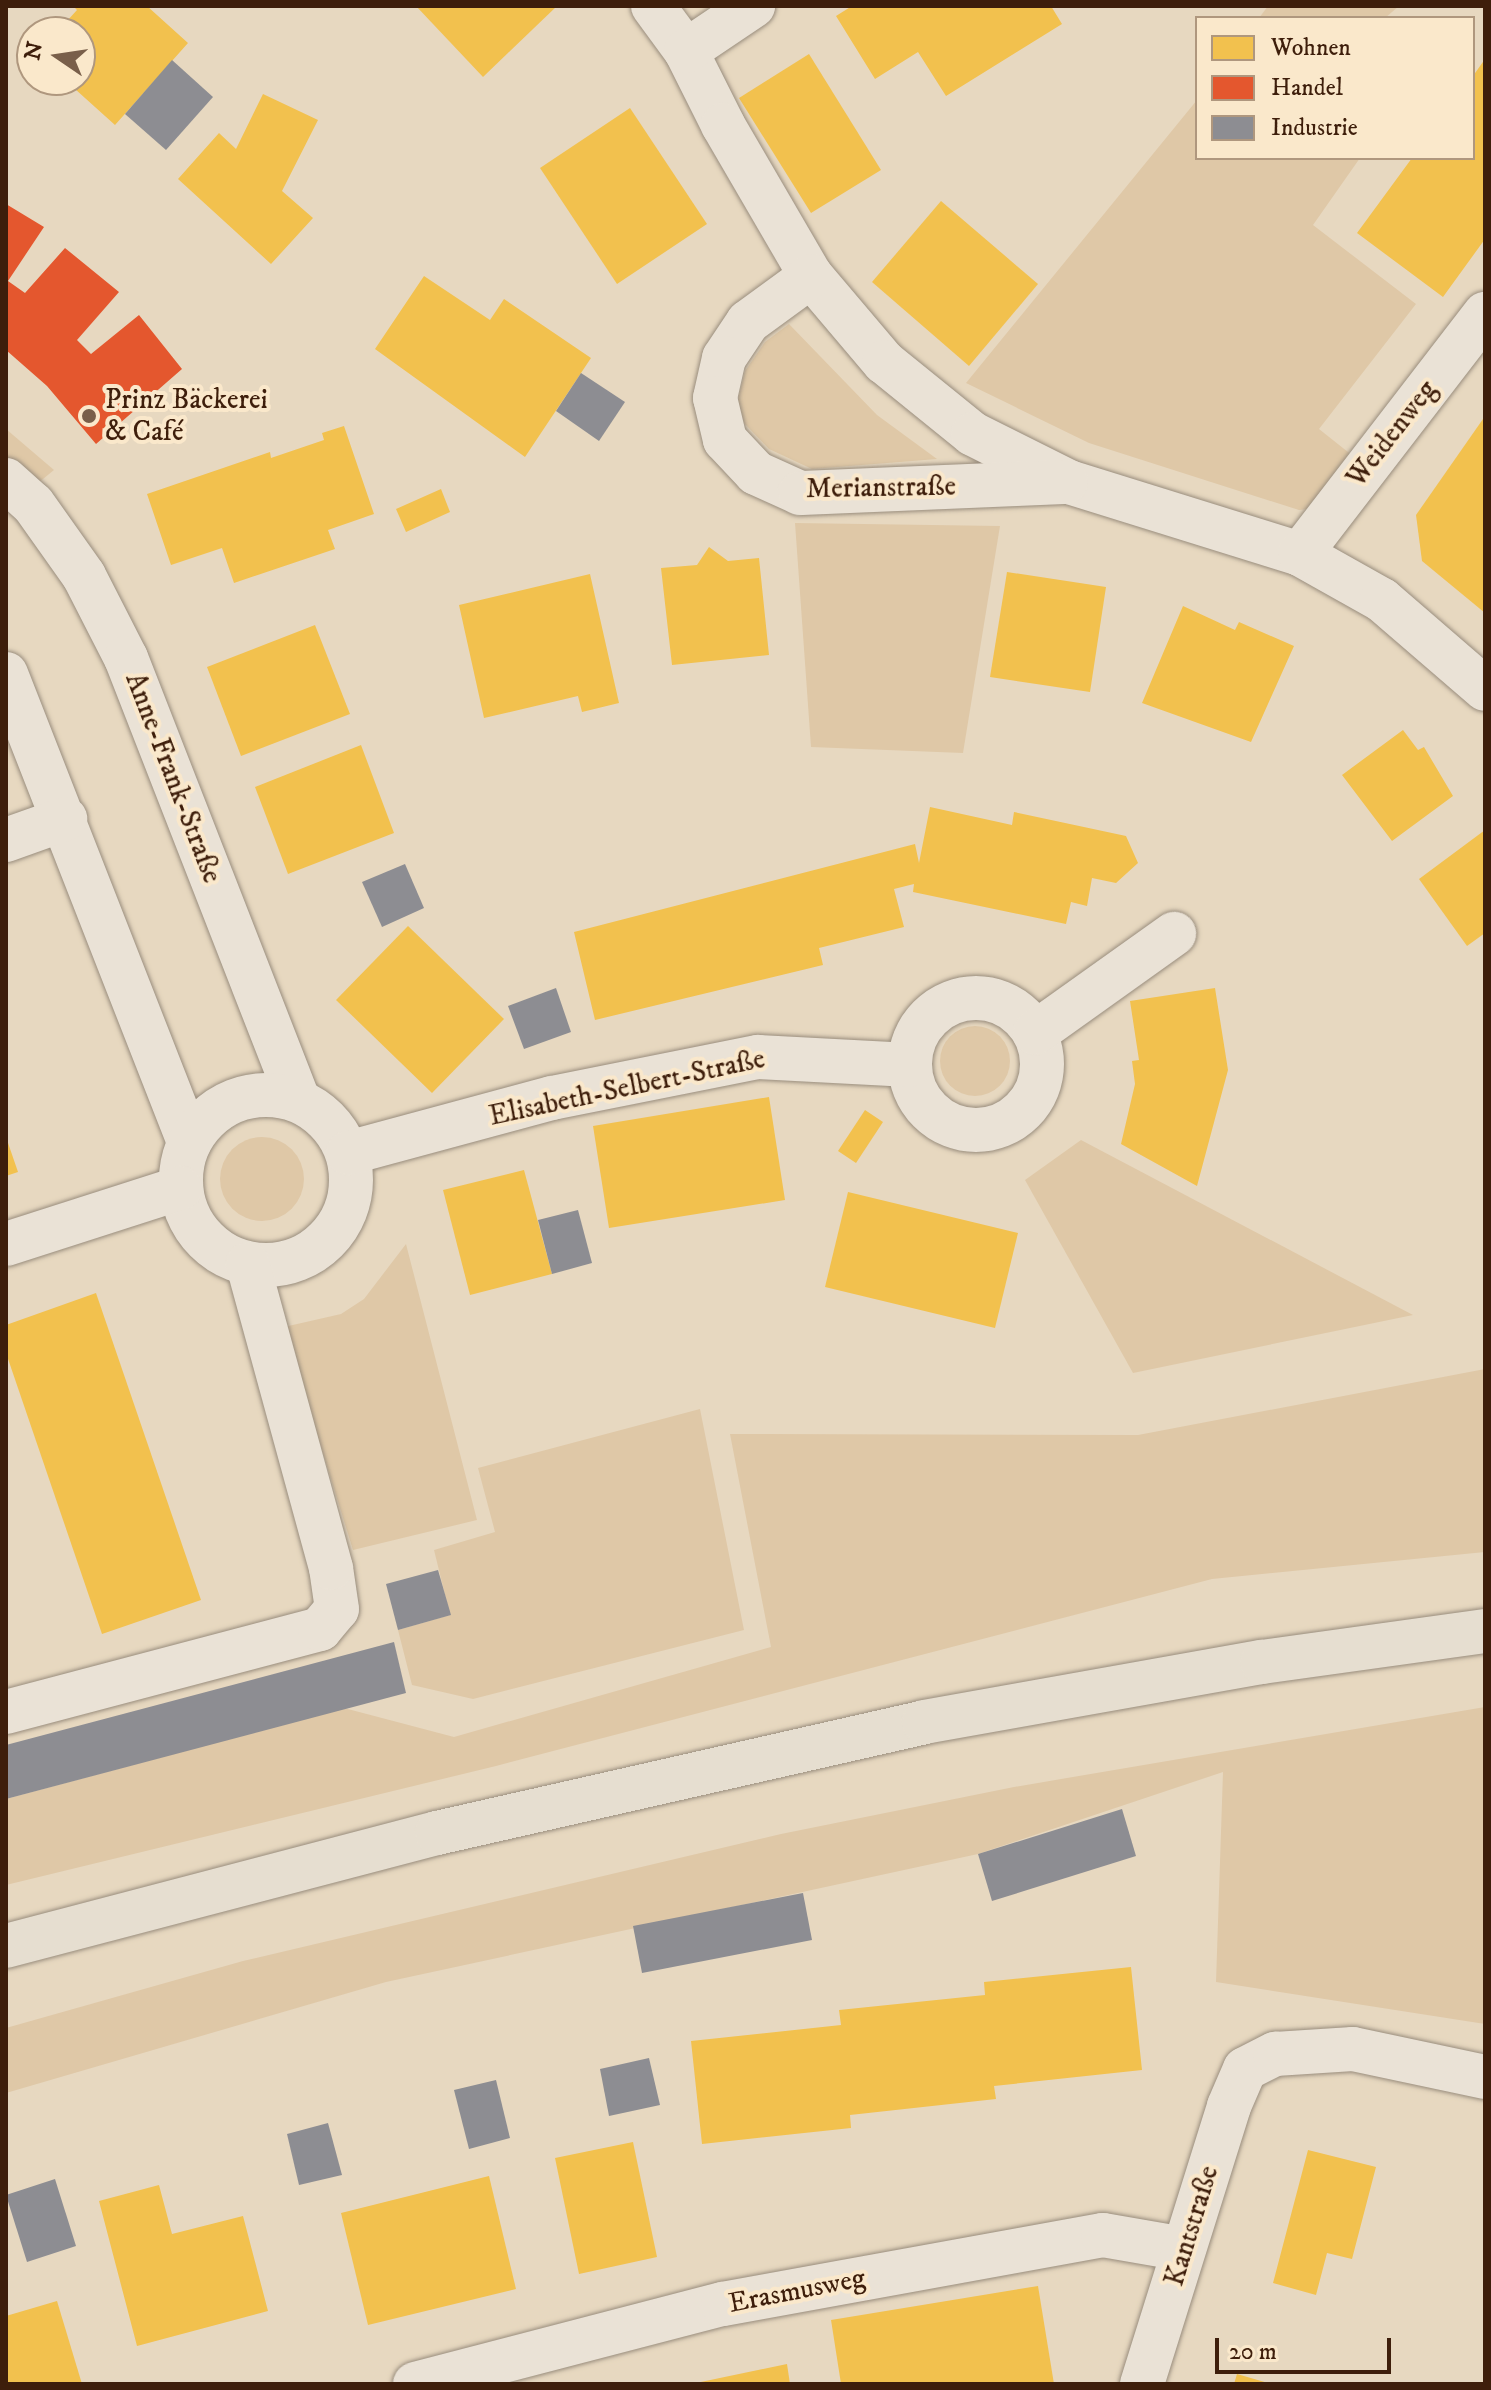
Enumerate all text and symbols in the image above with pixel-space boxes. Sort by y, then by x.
north arrow [16,16,96,96]
legend [1195,16,1475,160]
text: Wohnen [1271,33,1351,63]
text: N [19,39,49,63]
text: Handel [1271,73,1343,103]
text: Industrie [1271,113,1358,143]
street label: Weidenweg [1340,374,1444,494]
place label: Prinz Bäckerei & Café [105,383,268,449]
marker: Prinz Bäckerei & Café [80,407,98,425]
street label: Merianstraße [806,470,956,506]
street label: Anne-Frank-Straße [117,668,229,888]
street label: Elisabeth-Selbert-Straße [486,1042,768,1134]
street label: Kantstraße [1158,2162,1226,2290]
street label: Erasmusweg [726,2261,868,2321]
scale bar [1219,2322,1395,2372]
text: 20 m [1229,2337,1277,2367]

